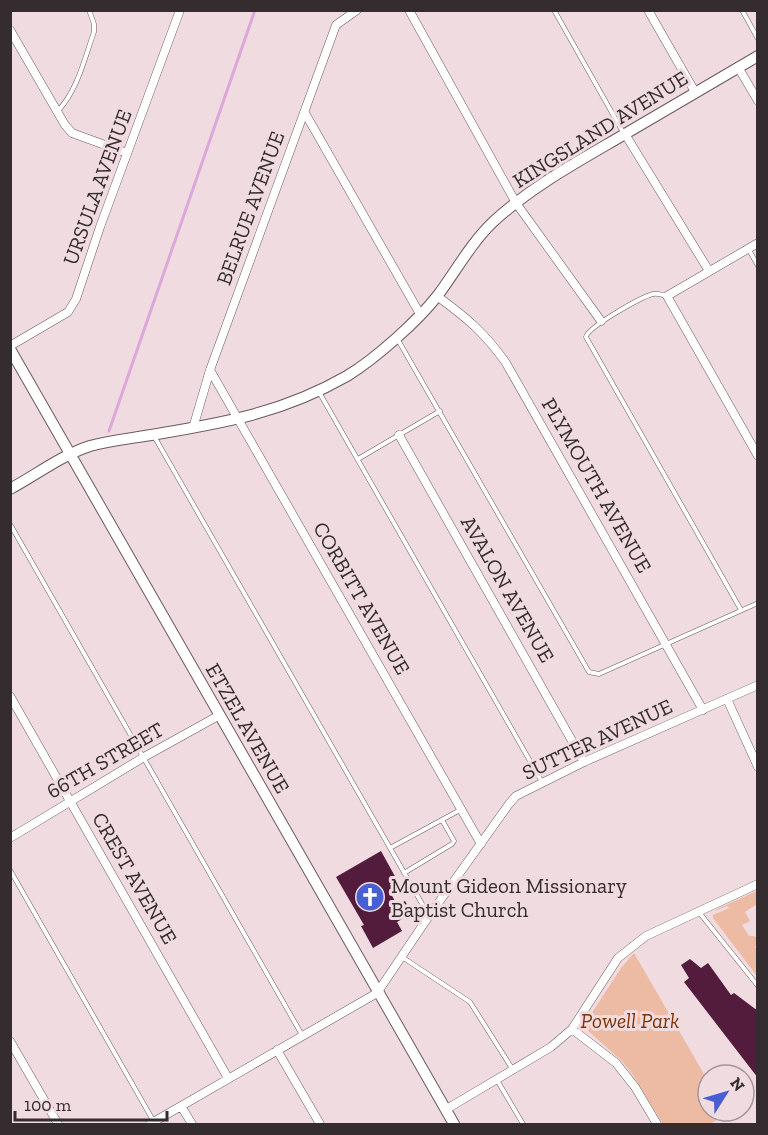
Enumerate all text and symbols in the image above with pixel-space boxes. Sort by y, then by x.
street label: KINGSLAND AVENUE [508,65,692,193]
street label: URSULA AVENUE [57,106,137,268]
street label: BELRUE AVENUE [211,128,289,288]
street label: PLYMOUTH AVENUE [537,393,657,577]
street label: AVALON AVENUE [456,511,560,667]
street label: CORBITT AVENUE [308,517,416,679]
street label: ETZEL AVENUE [201,659,295,797]
street label: SUTTER AVENUE [518,693,676,785]
street label: 66TH STREET [42,716,168,804]
street label: CREST AVENUE [87,808,183,948]
place label: Mount Gideon Missionary Baptist Church [391,873,627,922]
church icon: Mount Gideon Missionary Baptist Church [354,881,386,913]
park label: Powell Park [581,1008,679,1033]
north arrow [696,1063,756,1123]
text: N [726,1074,749,1095]
scale bar [15,1084,166,1122]
text: 100 m [24,1094,72,1116]

